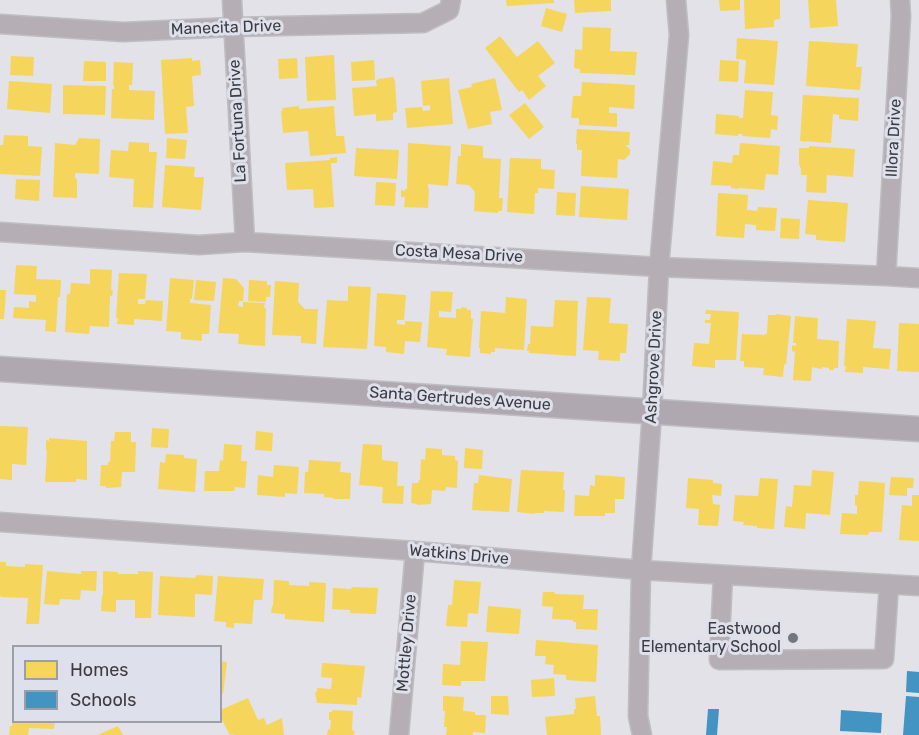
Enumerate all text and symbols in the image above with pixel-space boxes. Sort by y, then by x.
street label: Manecita Drive [170,16,282,40]
street label: La Fortuna Drive [225,59,251,183]
street label: Illora Drive [882,98,906,178]
street label: Costa Mesa Drive [395,241,523,267]
street label: Ashgrove Drive [641,310,667,424]
street label: Santa Gertrudes Avenue [369,383,551,415]
street label: Watkins Drive [408,541,510,569]
street label: Mottley Drive [393,593,421,693]
place label: Eastwood Elementary School [641,619,781,657]
marker: Eastwood Elementary School [786,631,800,645]
legend [12,645,222,723]
text: Homes [70,659,128,681]
text: Schools [70,689,136,711]

